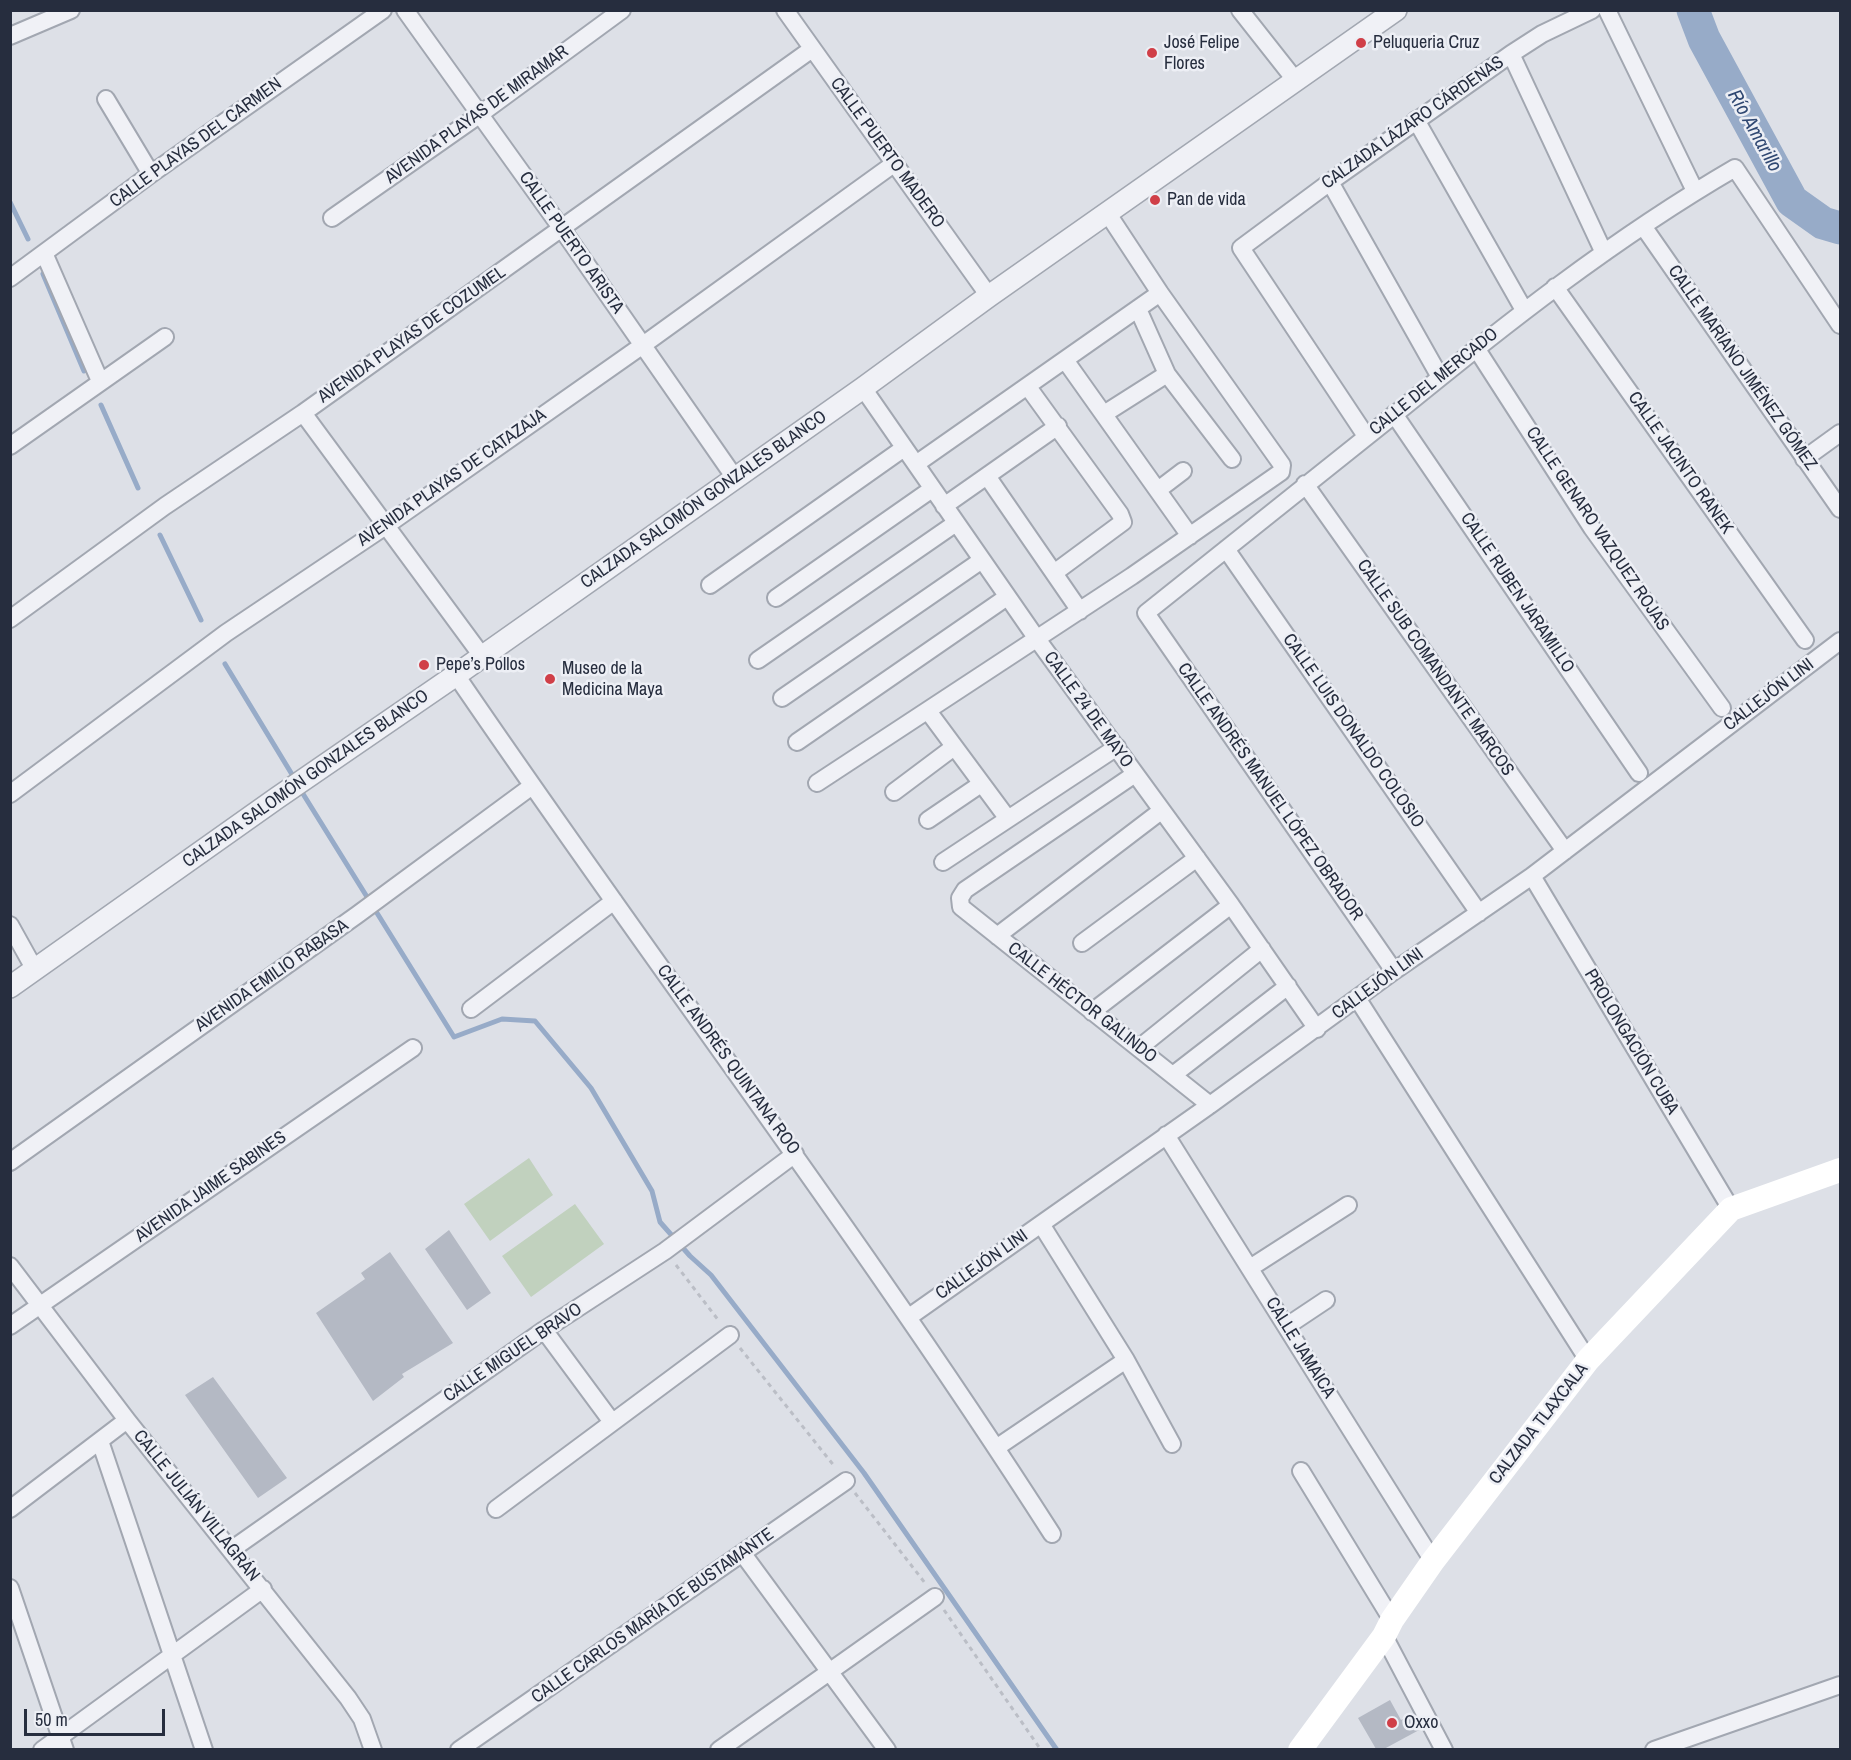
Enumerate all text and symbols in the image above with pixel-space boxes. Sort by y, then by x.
place label: José Felipe Flores [1164,32,1240,74]
place label: Peluqueria Cruz [1373,32,1480,54]
marker: Peluqueria Cruz [1354,36,1368,50]
street label: AVENIDA PLAYAS DE MIRAMAR [381,41,573,189]
marker: José Felipe Flores [1145,46,1159,60]
street label: CALZADA LÁZARO CÁRDENAS [1318,52,1508,194]
street label: CALLE PLAYAS DEL CARMEN [106,73,286,213]
street label: CALLE PUERTO MADERO [825,74,949,232]
water label: Río Amarillo [1722,86,1786,176]
street label: CALLE PUERTO ARISTA [514,168,628,318]
place label: Pan de vida [1167,189,1246,211]
marker: Pan de vida [1148,193,1162,207]
street label: CALLE MARÍANO JIMÉNEZ GÓMEZ [1663,261,1821,475]
street label: AVENIDA PLAYAS DE COZUMEL [314,262,510,408]
street label: CALLE DEL MERCADO [1365,324,1503,440]
street label: CALLE JACINTO RANEK [1623,388,1737,538]
street label: AVENIDA PLAYAS DE CATAZAJA [354,405,550,551]
street label: CALZADA SALOMÓN GONZALES BLANCO [577,406,831,594]
street label: CALLE GENARO VAZQUEZ ROJAS [1521,423,1673,635]
street label: CALLE RUBEN JARAMILLO [1455,509,1579,677]
street label: CALLE SUB COMANDANTE MARCOS [1352,556,1518,780]
street label: CALLE LUIS DONALDO COLOSIO [1278,630,1428,832]
street label: CALLE 24 DE MAYO [1039,648,1137,772]
place label: Pepe’s Pollos [436,654,525,676]
street label: CALLEJÓN LINI [1720,654,1818,736]
marker: Pepe’s Pollos [417,658,431,672]
place label: Museo de la Medicina Maya [562,658,663,700]
street label: CALLE ANDRÉS MANUEL LÓPEZ OBRADOR [1172,659,1368,925]
marker: Museo de la Medicina Maya [543,672,557,686]
street label: CALZADA SALOMÓN GONZALES BLANCO [179,685,433,873]
street label: AVENIDA EMILIO RABASA [191,915,353,1037]
street label: CALLE HÉCTOR GALINDO [1003,938,1161,1068]
street label: CALLEJÓN LINI [1328,944,1428,1024]
street label: CALLE ANDRÉS QUINTANA ROO [652,961,804,1159]
street label: PROLONGACIÓN CUBA [1579,965,1683,1119]
street label: AVENIDA JAIME SABINES [131,1127,291,1247]
street label: CALLEJÓN LINI [932,1225,1032,1305]
street label: CALLE JAMAICA [1260,1294,1340,1402]
street label: CALLE MIGUEL BRAVO [440,1299,586,1407]
street label: CALZADA TLAXCALA [1485,1359,1593,1489]
street label: CALLE JULIÁN VILLAGRÁN [128,1426,264,1586]
street label: CALLE CARLOS MARÍA DE BUSTAMANTE [528,1524,778,1708]
scale bar [27,1697,168,1735]
text: 50 m [35,1707,68,1732]
place label: Oxxo [1404,1712,1438,1734]
marker: Oxxo [1385,1716,1399,1730]

